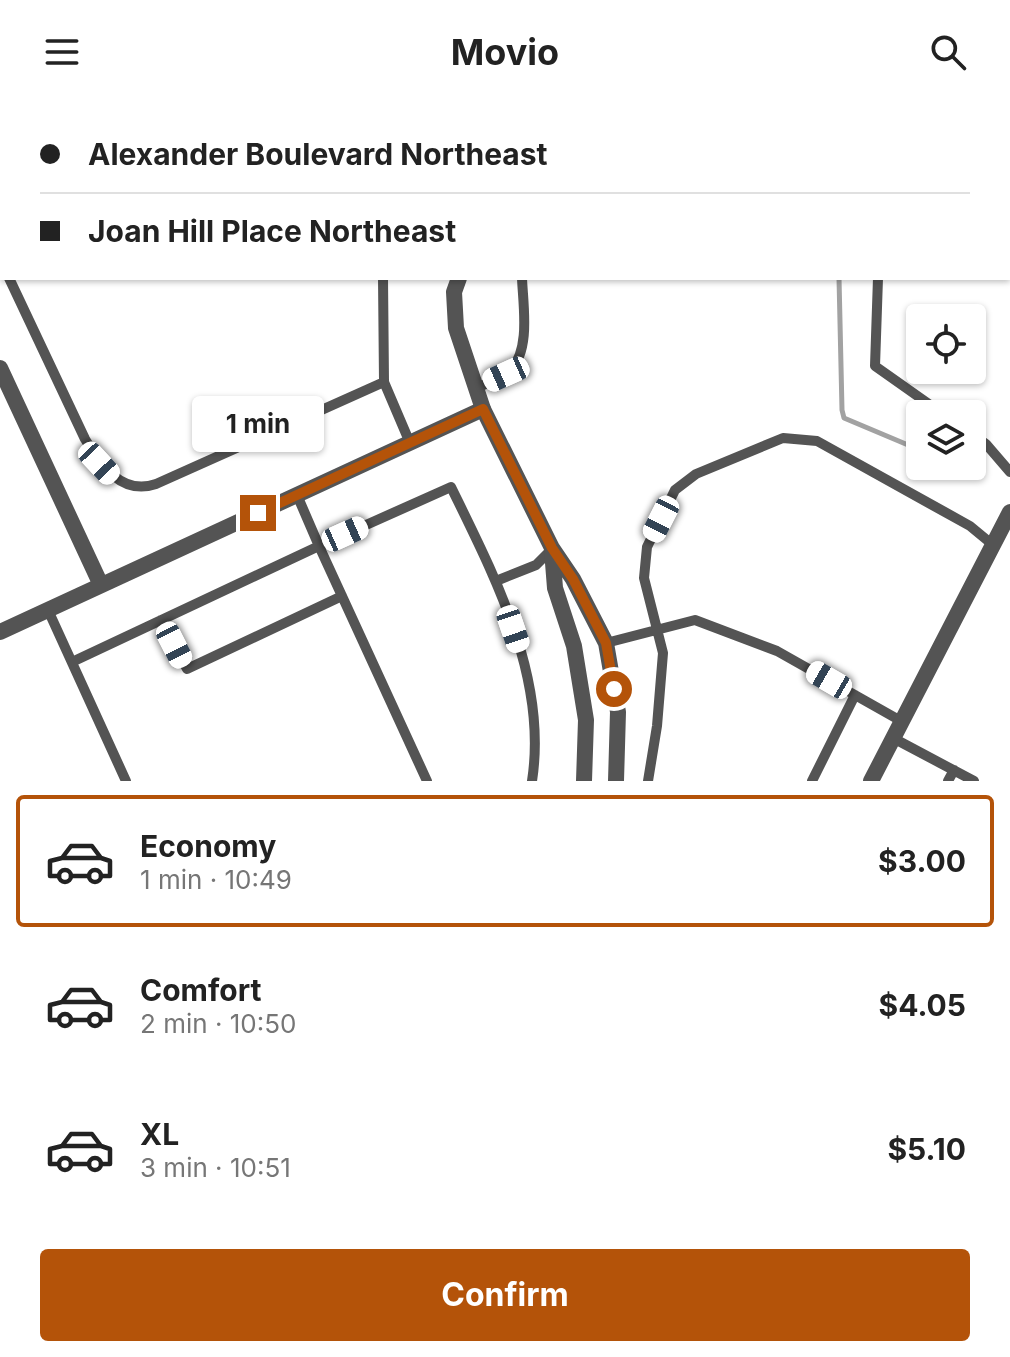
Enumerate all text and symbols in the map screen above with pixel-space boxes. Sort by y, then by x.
icon: menu [40,30,84,74]
text: Movio [451,30,559,74]
icon: search [926,30,970,74]
text: Alexander Boulevard Northeast [88,136,548,172]
text: Joan Hill Place Northeast [88,213,456,249]
map controls [906,304,986,480]
button: locate [906,304,986,384]
car [479,353,533,395]
callout: 1 min [192,397,324,453]
button: layers [906,400,986,480]
text: 1 min [226,408,290,439]
car [74,437,124,489]
car [639,492,683,546]
route end [240,495,276,531]
car [318,513,372,555]
car [494,602,532,656]
car [152,618,196,672]
car [802,658,856,702]
route start [596,671,632,707]
icon: car [44,825,116,897]
text: Economy [140,828,276,864]
text: $3.00 [878,843,966,879]
text: 1 min · 10:49 [140,864,292,895]
icon: car [44,969,116,1041]
text: Comfort [140,972,261,1008]
text: $4.05 [879,987,966,1023]
text: 2 min · 10:50 [140,1008,296,1039]
icon: car [44,1113,116,1185]
text: XL [140,1116,179,1152]
text: $5.10 [887,1131,966,1167]
text: 3 min · 10:51 [140,1152,291,1183]
button: Confirm [40,1249,970,1341]

